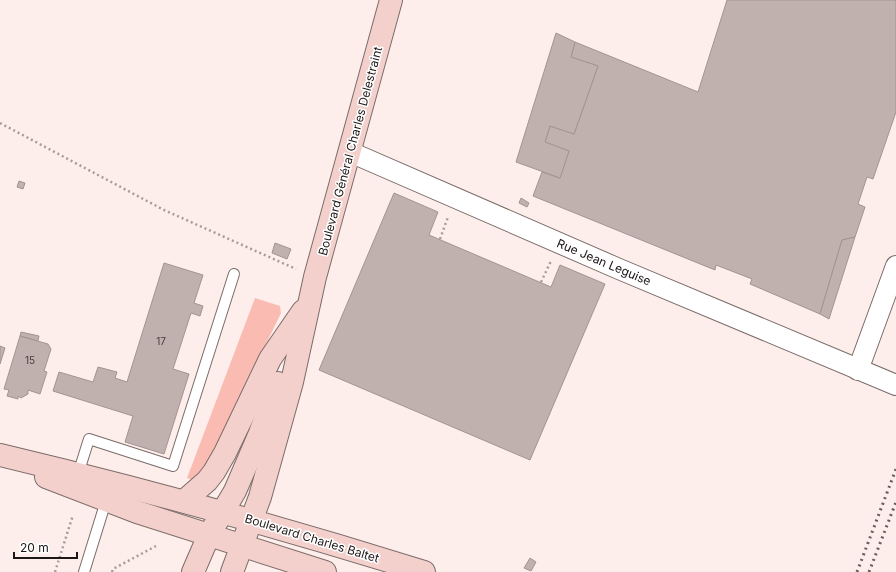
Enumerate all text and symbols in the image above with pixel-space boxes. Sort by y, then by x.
street label: Boulevard Général Charles Delestraint [315,45,385,257]
street label: Rue Jean Leguise [555,235,653,289]
house number: 17 [156,335,166,347]
house number: 15 [25,354,35,366]
street label: Boulevard Charles Baltet [243,510,381,566]
scale bar [14,534,77,560]
text: 20 m [20,540,49,555]

